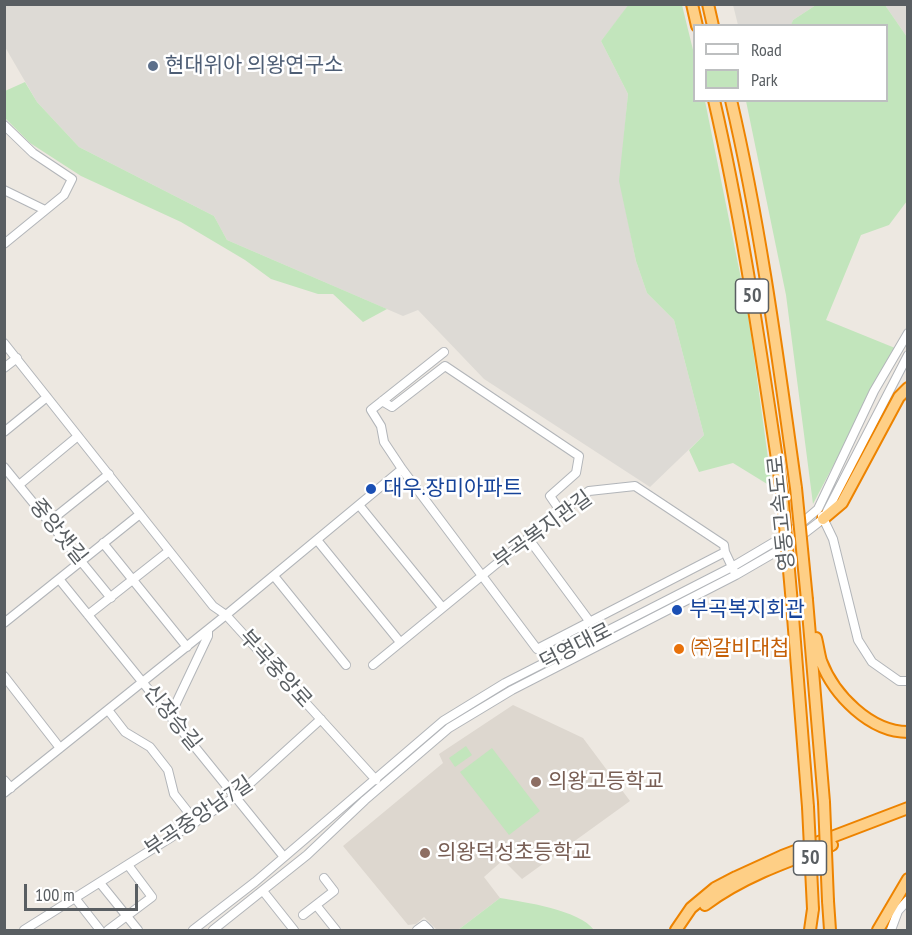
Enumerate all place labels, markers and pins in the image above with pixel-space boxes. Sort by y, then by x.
place label: 현대위아 의왕연구소 [165,53,343,79]
marker: 현대위아 의왕연구소 [146,59,160,73]
place label: 대우.장미아파트 [383,476,522,502]
marker: 대우.장미아파트 [364,482,378,496]
place label: 부곡복지회관 [689,597,805,623]
marker: 부곡복지회관 [670,603,684,617]
place label: ㈜갈비대첩 [691,636,789,662]
marker: ㈜갈비대첩 [672,642,686,656]
place label: 의왕고등학교 [548,769,664,795]
marker: 의왕고등학교 [529,775,543,789]
place label: 의왕덕성초등학교 [437,840,592,866]
marker: 의왕덕성초등학교 [418,846,432,860]

